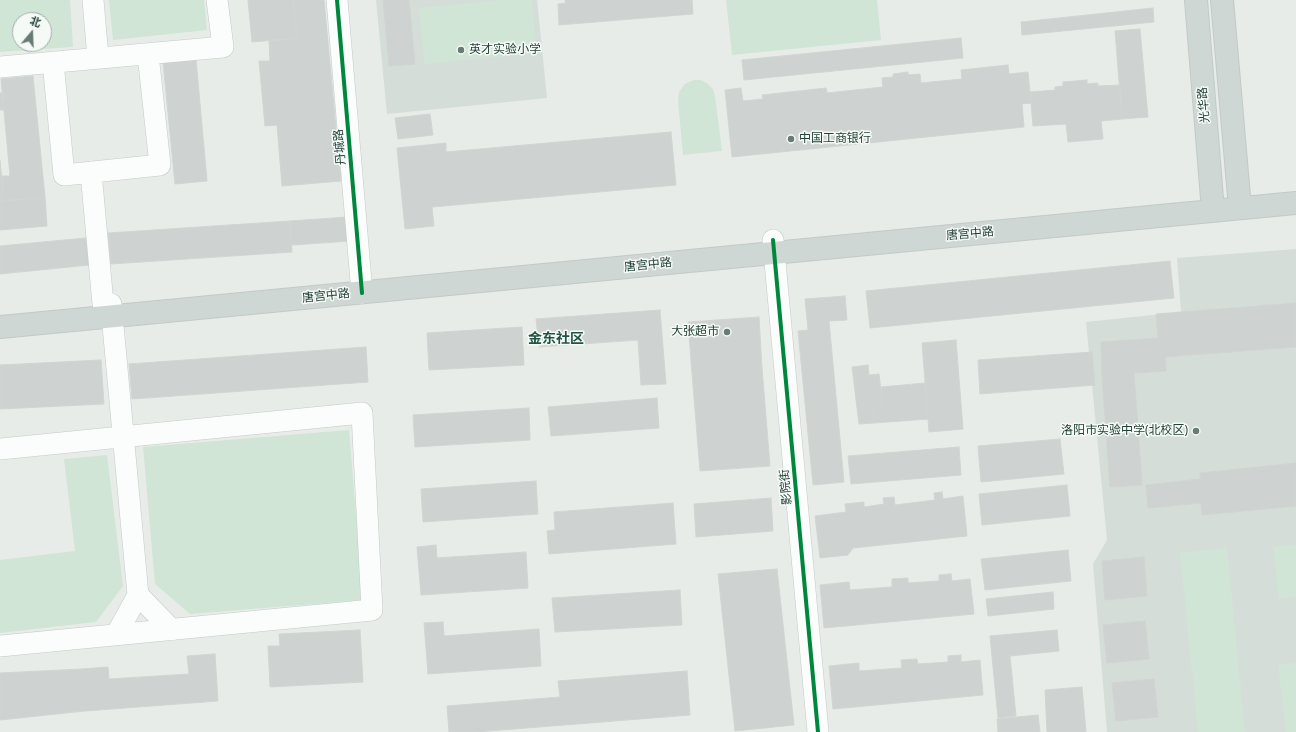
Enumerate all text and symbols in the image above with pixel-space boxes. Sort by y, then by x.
north arrow [12,12,52,52]
text: 北 [28,12,43,30]
place label: 英才实验小学 [469,43,541,57]
marker: 英才实验小学 [456,45,466,55]
street label: 光华路 [1195,86,1213,124]
street label: 丹城路 [331,128,349,166]
place label: 中国工商银行 [799,132,871,146]
marker: 中国工商银行 [786,134,796,144]
street label: 唐宫中路 [945,225,995,243]
street label: 唐宫中路 [623,255,673,275]
street label: 唐宫中路 [301,286,351,306]
place label: 大张超市 [671,325,719,339]
marker: 大张超市 [722,327,732,337]
district label: 金东社区 [528,331,584,347]
place label: 洛阳市实验中学(北校区) [1061,424,1188,438]
marker: 洛阳市实验中学(北校区) [1191,426,1201,436]
street label: 影院街 [777,468,795,506]

